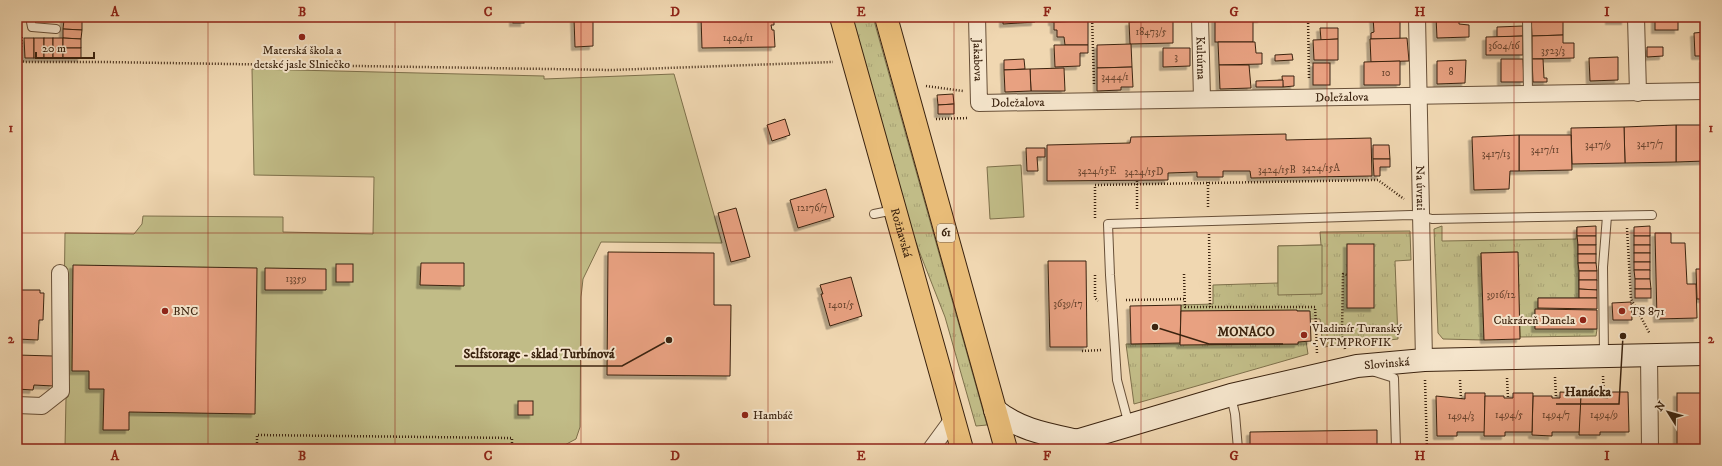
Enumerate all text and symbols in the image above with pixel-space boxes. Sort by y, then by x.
text: A [110,4,120,20]
text: B [298,4,306,20]
text: C [484,4,493,20]
text: D [670,4,680,20]
text: E [856,4,866,20]
text: F [1043,4,1052,20]
text: G [1229,4,1239,20]
text: H [1415,4,1426,20]
text: I [1604,4,1610,20]
house number: 18473/5 [1136,26,1166,38]
marker: Materská škola a detské jasle Slniečko [297,32,307,42]
house number: 1404/11 [723,32,754,44]
scale bar [36,34,94,60]
street label: Kultúrna [1193,36,1209,81]
street label: Jakabova [970,38,986,82]
house number: 3604/16 [1488,40,1521,52]
text: 20 m [42,41,66,56]
place label: Materská škola a detské jasle Slniečko [254,43,350,72]
house number: 3523/3 [1541,45,1565,57]
house number: 3 [1174,51,1178,63]
house number: 8 [1448,66,1454,78]
house number: 10 [1381,67,1391,79]
house number: 3444/1 [1101,71,1129,83]
street label: Doležalova [1315,89,1370,105]
street label: Doležalova [991,94,1046,110]
text: 1 [9,120,14,136]
text: 1 [1709,120,1714,136]
house number: 3417/7 [1637,138,1663,150]
house number: 3417/9 [1585,139,1611,151]
house number: 3417/11 [1531,144,1560,156]
house number: 3417/13 [1482,148,1510,160]
house number: 3424/15A [1302,162,1341,174]
house number: 3424/15B [1258,164,1296,176]
house number: 3424/15E [1078,165,1116,177]
street label: Na úvrati [1413,165,1428,211]
house number: 3424/15D [1125,166,1164,178]
house number: 12176/7 [797,202,827,214]
street label: Rožňavská [887,206,916,260]
road number: 61 [937,224,955,242]
house number: 13359 [285,273,307,285]
house number: 3916/12 [1487,289,1515,301]
house number: 3639/17 [1053,298,1083,310]
house number: 1401/5 [828,299,854,311]
place label: BNC [173,304,198,319]
place label: TS 871 [1630,304,1665,319]
marker: BNC [160,306,170,316]
marker: TS 871 [1617,306,1627,316]
place label: Cukráreň Danela [1494,313,1576,328]
marker: Cukráreň Danela [1578,315,1588,325]
callout: MONACO [1209,319,1283,344]
place label: Vladimír Turanský - VTMPROFIK [1311,321,1403,350]
text: MONACO [1217,324,1275,340]
marker: Vladimír Turanský - VTMPROFIK [1299,330,1309,340]
text: 2 [8,331,15,347]
text: 2 [1708,331,1715,347]
callout: Selfstorage - sklad Turbínová [455,341,622,366]
text: Selfstorage - sklad Turbínová [463,346,615,363]
street label: Slovinská [1363,354,1411,373]
callout: Hanácka [1556,379,1619,404]
text: Hanácka [1565,384,1612,400]
north arrow [1648,392,1688,432]
text: N [1653,399,1669,414]
place label: Hambáč [753,408,793,423]
house number: 1494/5 [1495,409,1523,421]
house number: 1494/7 [1542,409,1570,421]
house number: 1494/9 [1590,409,1618,421]
marker: Hambáč [740,410,750,420]
house number: 1494/3 [1448,410,1475,422]
text: A [110,448,120,464]
text: B [298,448,306,464]
text: C [484,448,493,464]
text: D [670,448,680,464]
text: E [856,448,866,464]
text: F [1043,448,1052,464]
text: G [1229,448,1239,464]
text: H [1415,448,1426,464]
text: I [1604,448,1610,464]

